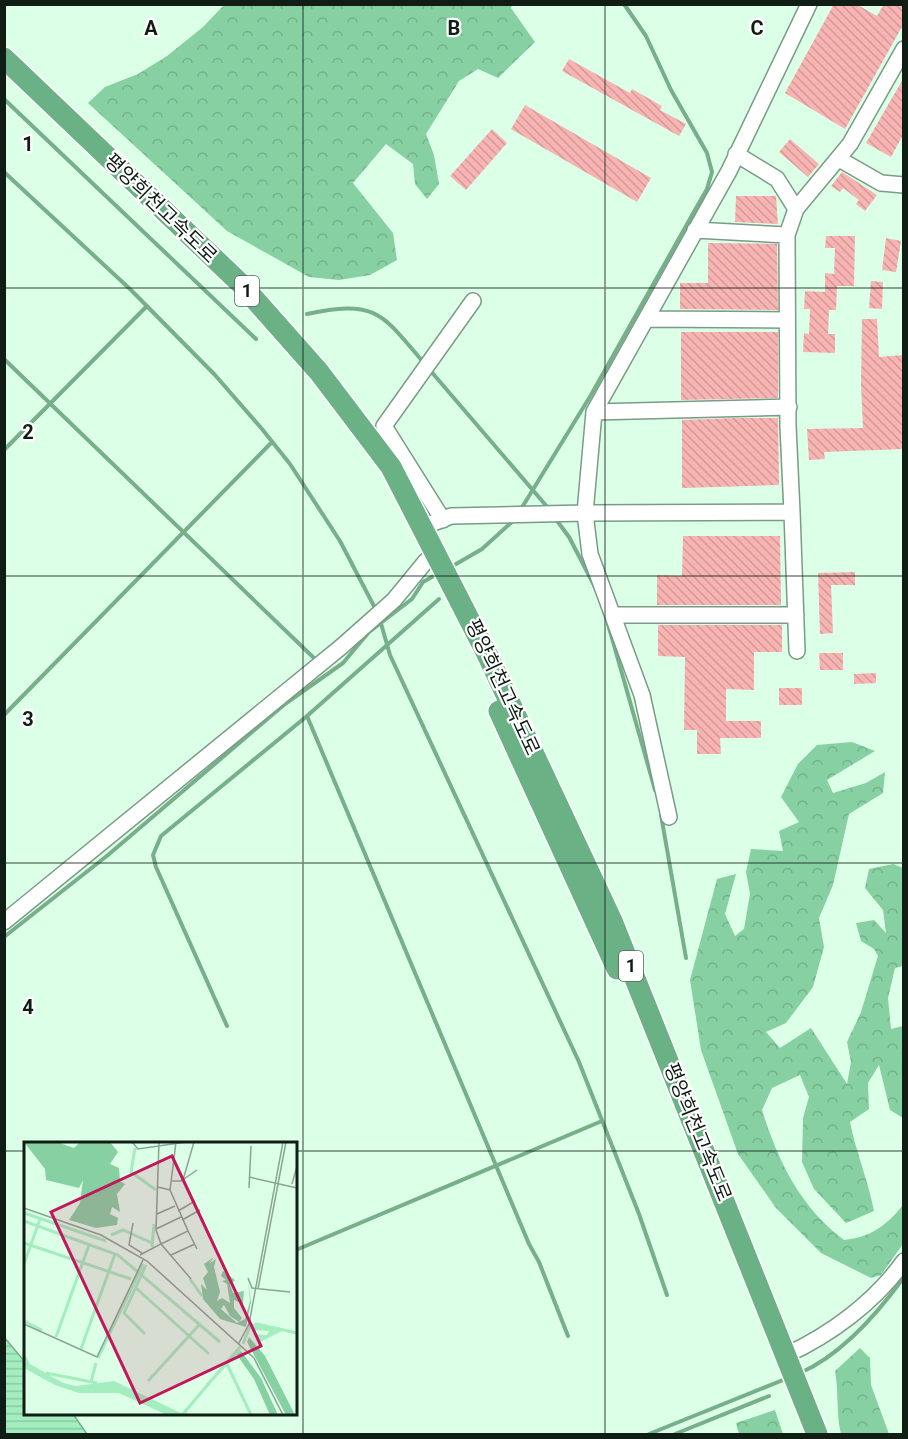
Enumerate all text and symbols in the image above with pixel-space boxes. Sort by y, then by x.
text: A [144,16,158,40]
text: B [448,16,460,40]
text: C [750,16,764,40]
text: 1 [22,132,34,156]
street label: 평양희천고속도로 [100,148,222,268]
road number: 1 [235,276,259,306]
text: 2 [22,420,34,444]
street label: 평양희천고속도로 [461,615,545,759]
text: 3 [22,707,34,731]
road number: 1 [619,951,643,981]
text: 4 [22,995,34,1019]
street label: 평양희천고속도로 [659,1059,737,1205]
inset map [24,1142,297,1415]

